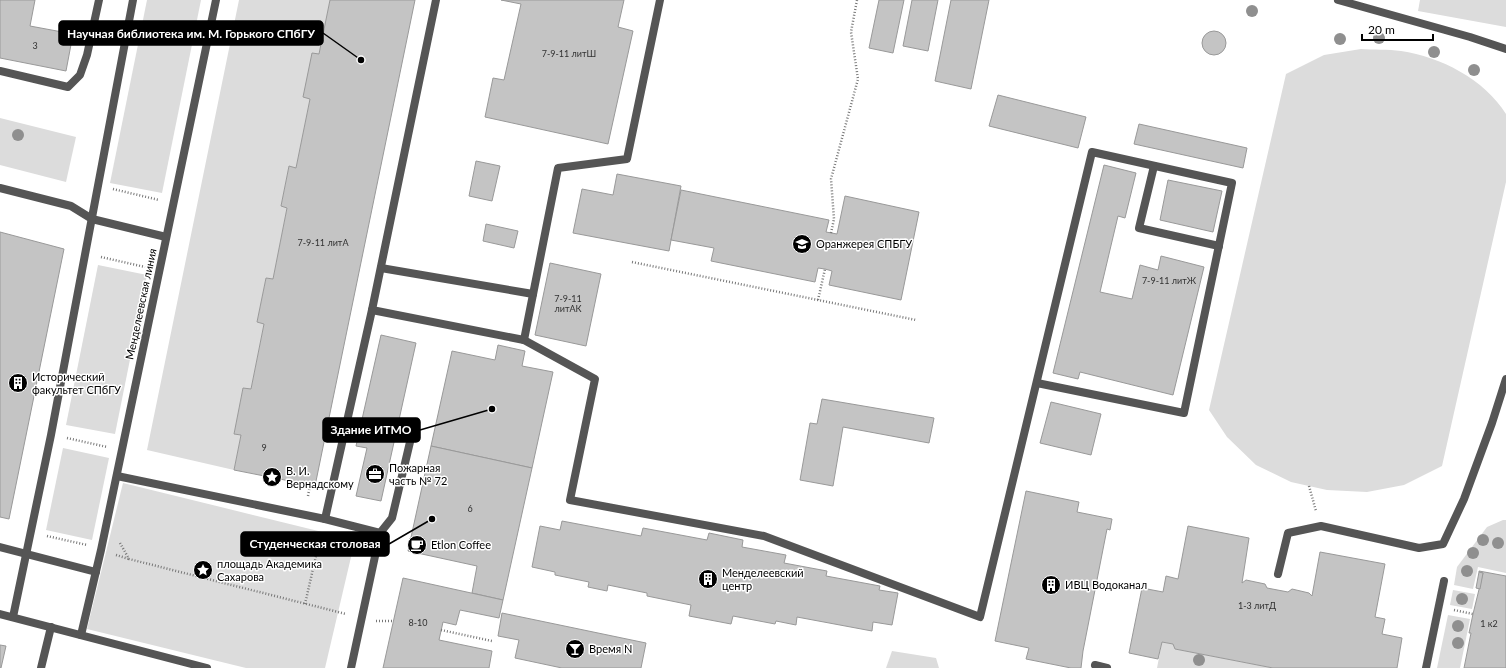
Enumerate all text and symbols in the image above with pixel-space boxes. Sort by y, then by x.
scale bar [1362,16,1433,42]
callout: Научная библиотека им. М. Горького СПбГУ [59,21,323,45]
text: 20 m [1368,22,1395,37]
text: Научная библиотека им. М. Горького СПбГУ [67,26,315,41]
house number: 3 [32,40,38,51]
house number: 7-9-11 литШ [542,48,596,59]
school or university icon: Оранжерея СПБГУ [791,233,813,255]
house number: 7-9-11 литА [298,237,349,248]
place label: Оранжерея СПБГУ [816,237,912,250]
street label: Менделеевская линия [122,247,159,361]
house number: 7-9-11 литЖ [1142,275,1197,286]
house number: 7-9-11 литАК [554,293,582,314]
place label: Исторический факультет СПбГУ [32,370,121,396]
building icon: Исторический факультет СПбГУ [7,372,29,394]
callout: Здание ИТМО [323,418,420,442]
text: Здание ИТМО [330,422,412,437]
house number: 9 [261,442,267,453]
place label: Пожарная часть № 72 [389,461,447,487]
office icon: Пожарная часть № 72 [364,463,386,485]
place label: В. И. Вернадскому [286,464,354,490]
place icon: В. И. Вернадскому [261,466,283,488]
house number: 6 [467,503,473,514]
callout: Студенческая столовая [241,532,389,556]
cafe icon: Etlon Coffee [406,534,428,556]
text: Студенческая столовая [249,536,381,551]
place label: Etlon Coffee [431,538,491,551]
place label: площадь Академика Сахарова [217,557,322,583]
place icon: площадь Академика Сахарова [192,559,214,581]
place label: Менделеевский центр [722,566,804,592]
building icon: Менделеевский центр [697,568,719,590]
building icon: ИВЦ Водоканал [1040,574,1062,596]
place label: ИВЦ Водоканал [1065,578,1147,591]
house number: 1-3 литД [1238,600,1276,611]
house number: 8-10 [408,617,428,628]
house number: 1 к2 [1480,618,1498,629]
bar icon: Время N [564,638,586,660]
place label: Время N [589,642,632,655]

